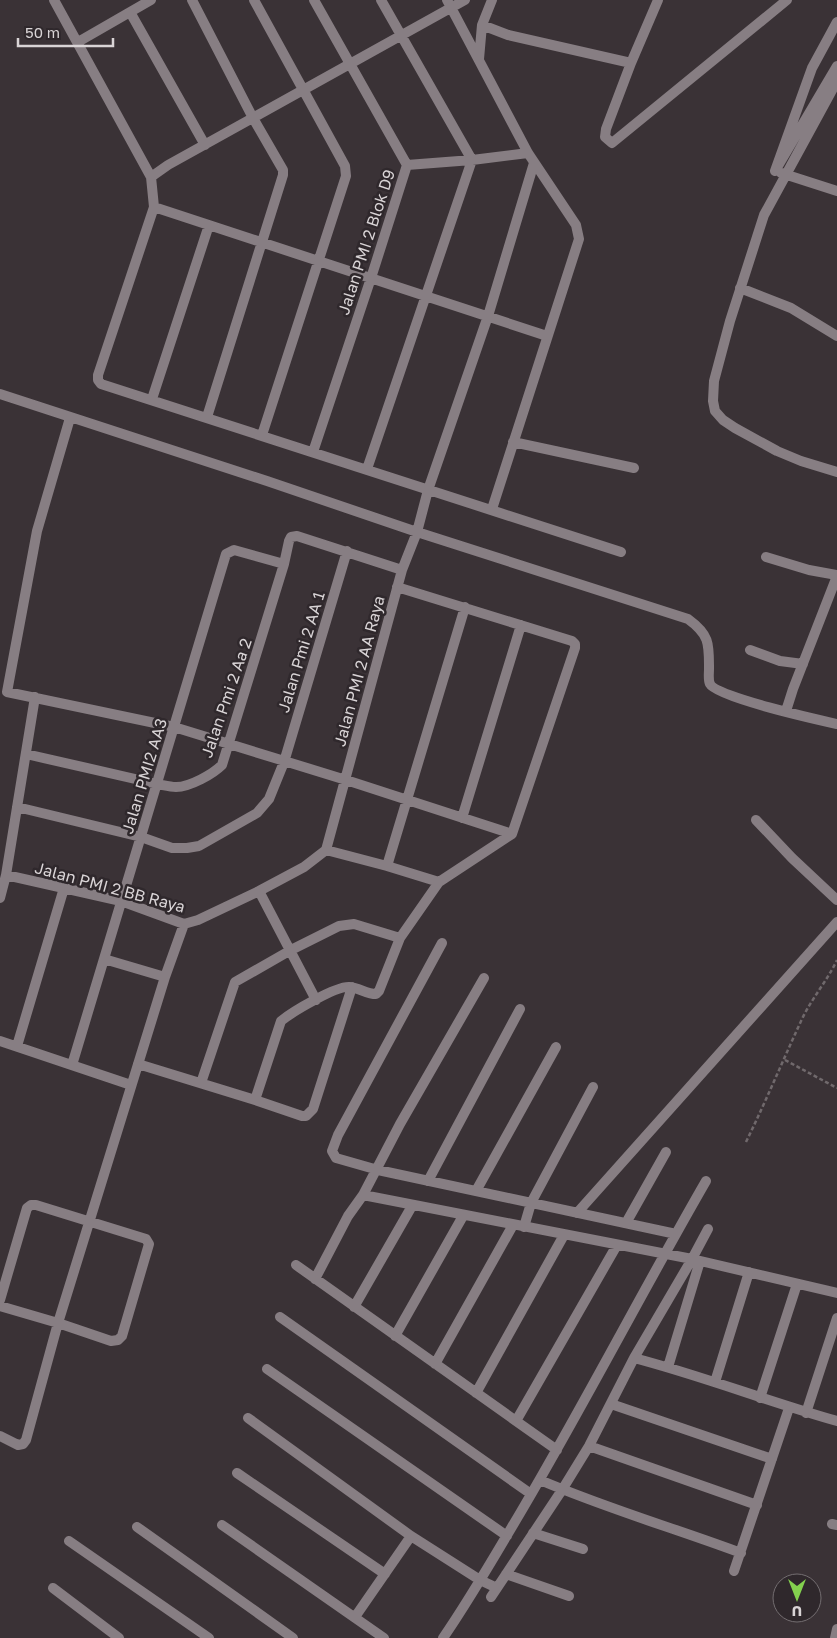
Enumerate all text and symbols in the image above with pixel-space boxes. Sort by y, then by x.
scale bar [18,15,112,47]
text: 50 m [25,23,60,41]
street label: Jalan PMI 2 Blok D9 [333,167,399,317]
street label: Jalan Pmi 2 AA 1 [273,589,329,715]
street label: Jalan PMI 2 AA Raya [329,593,389,749]
street label: Jalan Pmi 2 Aa 2 [196,636,256,760]
street label: Jalan PMI2 AA3 [117,716,171,836]
street label: Jalan PMI 2 BB Raya [33,857,187,917]
north arrow [772,1573,822,1623]
text: U [792,1603,802,1620]

